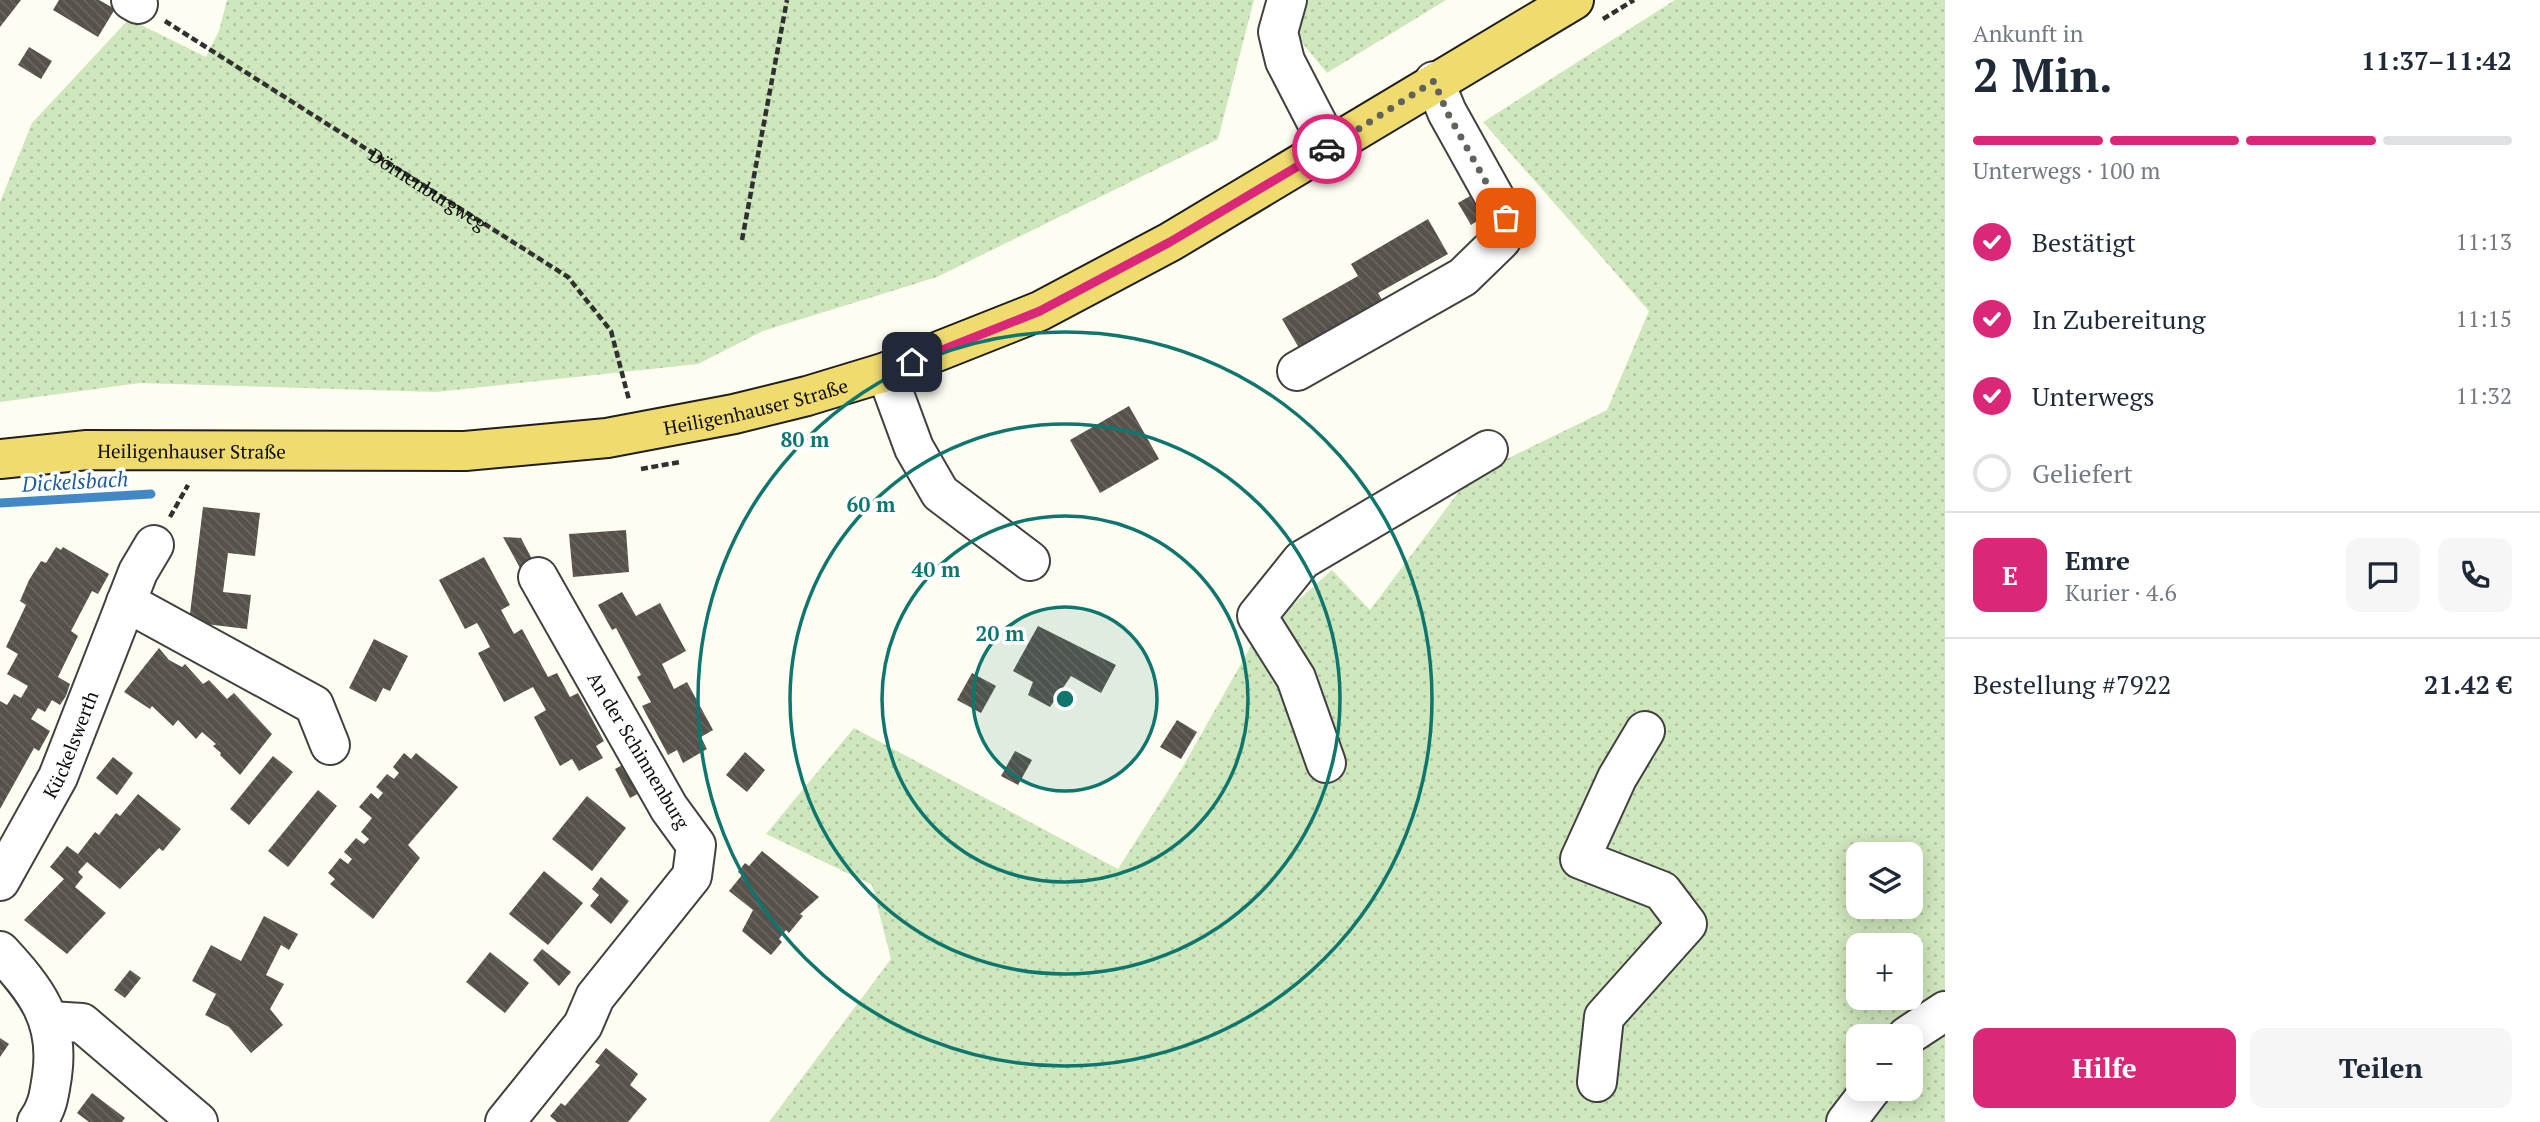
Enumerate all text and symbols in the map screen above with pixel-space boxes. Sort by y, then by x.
text: Ankunft in [1973,18,2083,49]
text: 11:37–11:42 [2361,43,2512,77]
text: 2 Min. [1973,44,2113,105]
courier [1292,114,1362,184]
icon: car [1308,130,1346,168]
street label: Dörnenburgweg [365,142,493,236]
text: Unterwegs · 100 m [1973,155,2160,186]
pin [1476,188,1536,248]
icon: bag [1487,199,1525,237]
icon: check [1973,223,2011,261]
text: Bestätigt [2032,225,2136,259]
text: 11:13 [2455,226,2512,257]
icon: check [1973,300,2011,338]
text: In Zubereitung [2032,302,2206,336]
text: 11:15 [2455,303,2512,334]
pin [882,332,942,392]
icon: home [893,343,931,381]
street label: Heiligenhauser Straße [661,372,851,440]
icon: check [1973,377,2011,415]
text: Unterwegs [2032,379,2155,413]
text: 11:32 [2455,380,2512,411]
text: 80 m [781,425,830,453]
street label: Heiligenhauser Straße [97,438,286,463]
text: Geliefert [2032,456,2133,490]
water label: Dickelsbach [20,464,129,498]
text: 60 m [847,490,896,518]
button: chat [2346,538,2420,612]
button: phone [2438,538,2512,612]
text: Emre [2065,543,2130,577]
text: 40 m [912,555,961,583]
text: E [2002,558,2018,592]
text: Kurier · 4.6 [2065,577,2177,608]
text: 20 m [976,619,1025,647]
street label: An der Schinnenburg [582,667,696,834]
text: Bestellung #7922 [1973,667,2171,701]
text: 21.42 € [2424,667,2512,701]
street label: Kückelswerth [36,687,103,802]
centre of rings [1053,687,1077,711]
map controls [1846,842,1923,1101]
button: layers [1846,842,1923,919]
button: + [1846,933,1923,1010]
button: − [1846,1024,1923,1101]
button: Hilfe [1973,1028,2236,1108]
button: Teilen [2250,1028,2512,1108]

